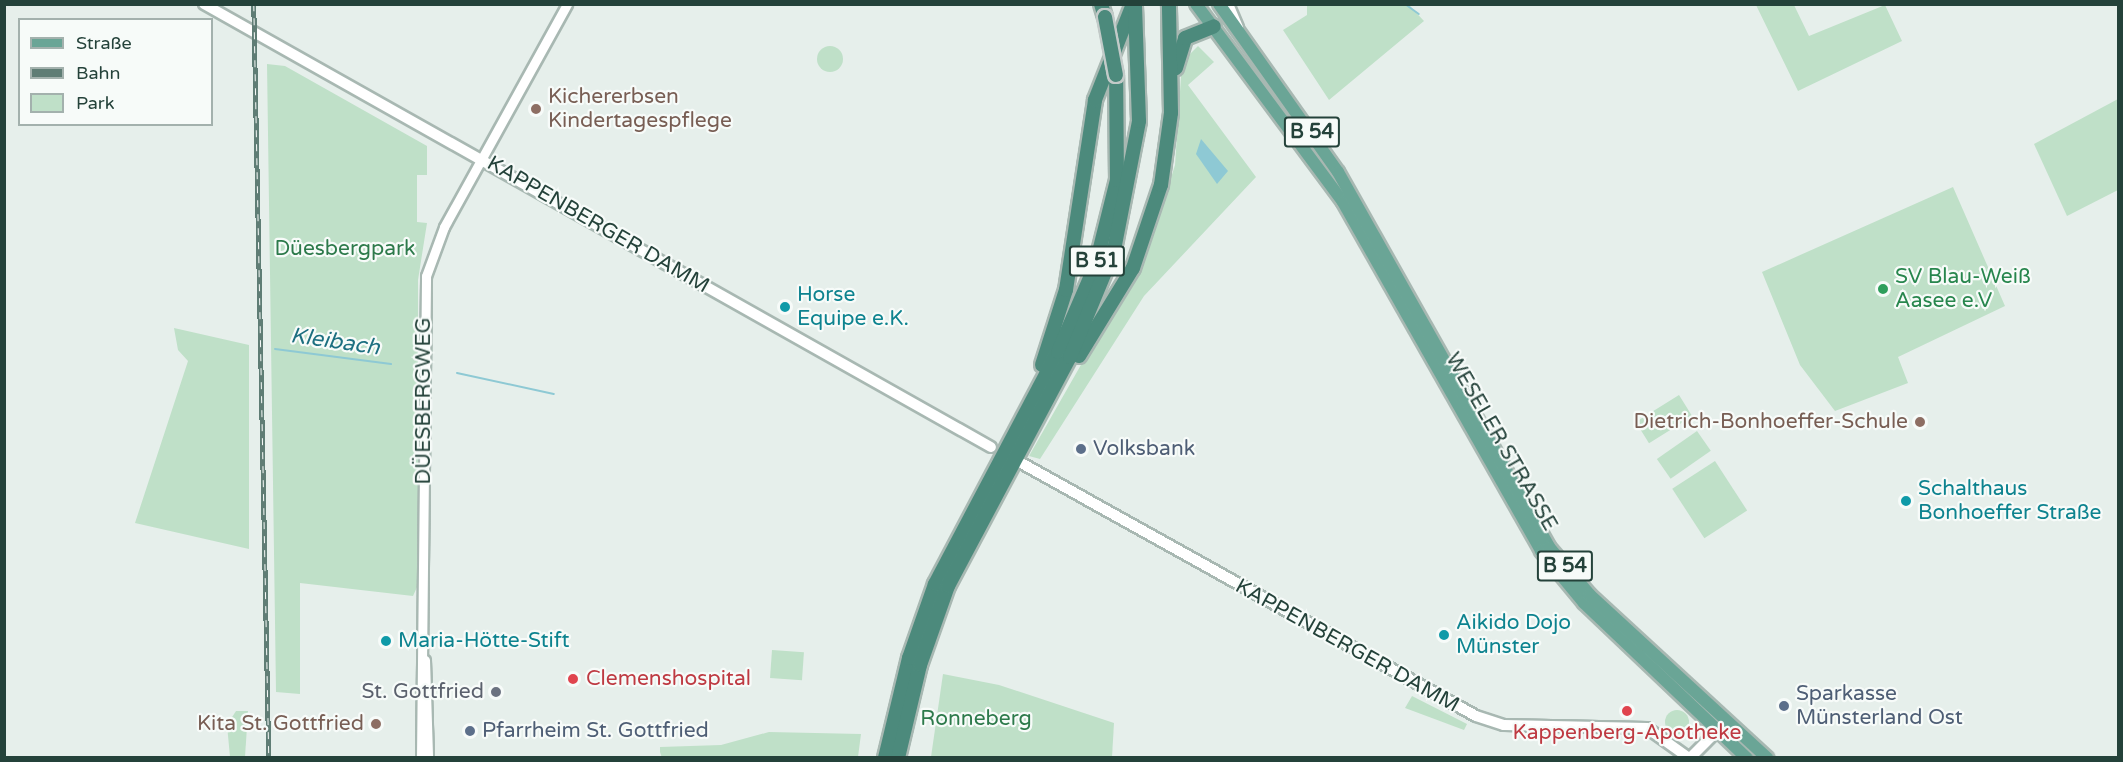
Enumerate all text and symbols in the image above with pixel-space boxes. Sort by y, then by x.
legend [18,18,213,126]
text: Straße [76,32,132,54]
text: Bahn [76,62,121,84]
place label: Kichererbsen Kindertagespflege [548,84,732,134]
text: Park [76,92,114,114]
marker: Kichererbsen Kindertagespflege [529,102,543,116]
road number: B 54 [1284,115,1340,149]
street label: KAPPENBERGER DAMM [483,151,713,299]
park label: Düesbergpark [274,236,416,262]
road number: B 51 [1068,244,1126,278]
place label: SV Blau-Weiß Aasee e.V [1895,264,2031,314]
place label: Horse Equipe e.K. [797,282,909,332]
marker: SV Blau-Weiß Aasee e.V [1876,282,1890,296]
marker: Horse Equipe e.K. [778,300,792,314]
street label: DÜESBERGWEG [411,317,437,485]
water label: Kleibach [289,323,381,361]
street label: WESELER STRASSE [1440,348,1562,536]
place label: Dietrich-Bonhoeffer-Schule [1634,409,1908,435]
marker: Dietrich-Bonhoeffer-Schule [1913,415,1927,429]
place label: Volksbank [1093,436,1195,462]
marker: Volksbank [1074,442,1088,456]
place label: Schalthaus Bonhoeffer Straße [1918,476,2101,526]
marker: Schalthaus Bonhoeffer Straße [1899,494,1913,508]
road number: B 54 [1536,549,1594,583]
street label: KAPPENBERGER DAMM [1231,574,1463,718]
place label: Aikido Dojo Münster [1456,610,1571,660]
place label: Maria-Hötte-Stift [398,628,569,654]
marker: Aikido Dojo Münster [1437,628,1451,642]
marker: Maria-Hötte-Stift [379,634,393,648]
place label: Clemenshospital [586,666,751,692]
marker: Clemenshospital [564,670,582,688]
place label: St. Gottfried [362,679,484,705]
place label: Sparkasse Münsterland Ost [1796,681,1963,731]
marker: St. Gottfried [489,685,503,699]
marker: Sparkasse Münsterland Ost [1777,699,1791,713]
marker: Kappenberg-Apotheke [1620,704,1634,718]
park label: Ronneberg [920,706,1032,732]
place label: Kita St. Gottfried [197,711,364,737]
marker: Kita St. Gottfried [369,717,383,731]
place label: Pfarrheim St. Gottfried [482,718,709,744]
place label: Kappenberg-Apotheke [1513,720,1741,746]
marker: Pfarrheim St. Gottfried [463,724,477,738]

